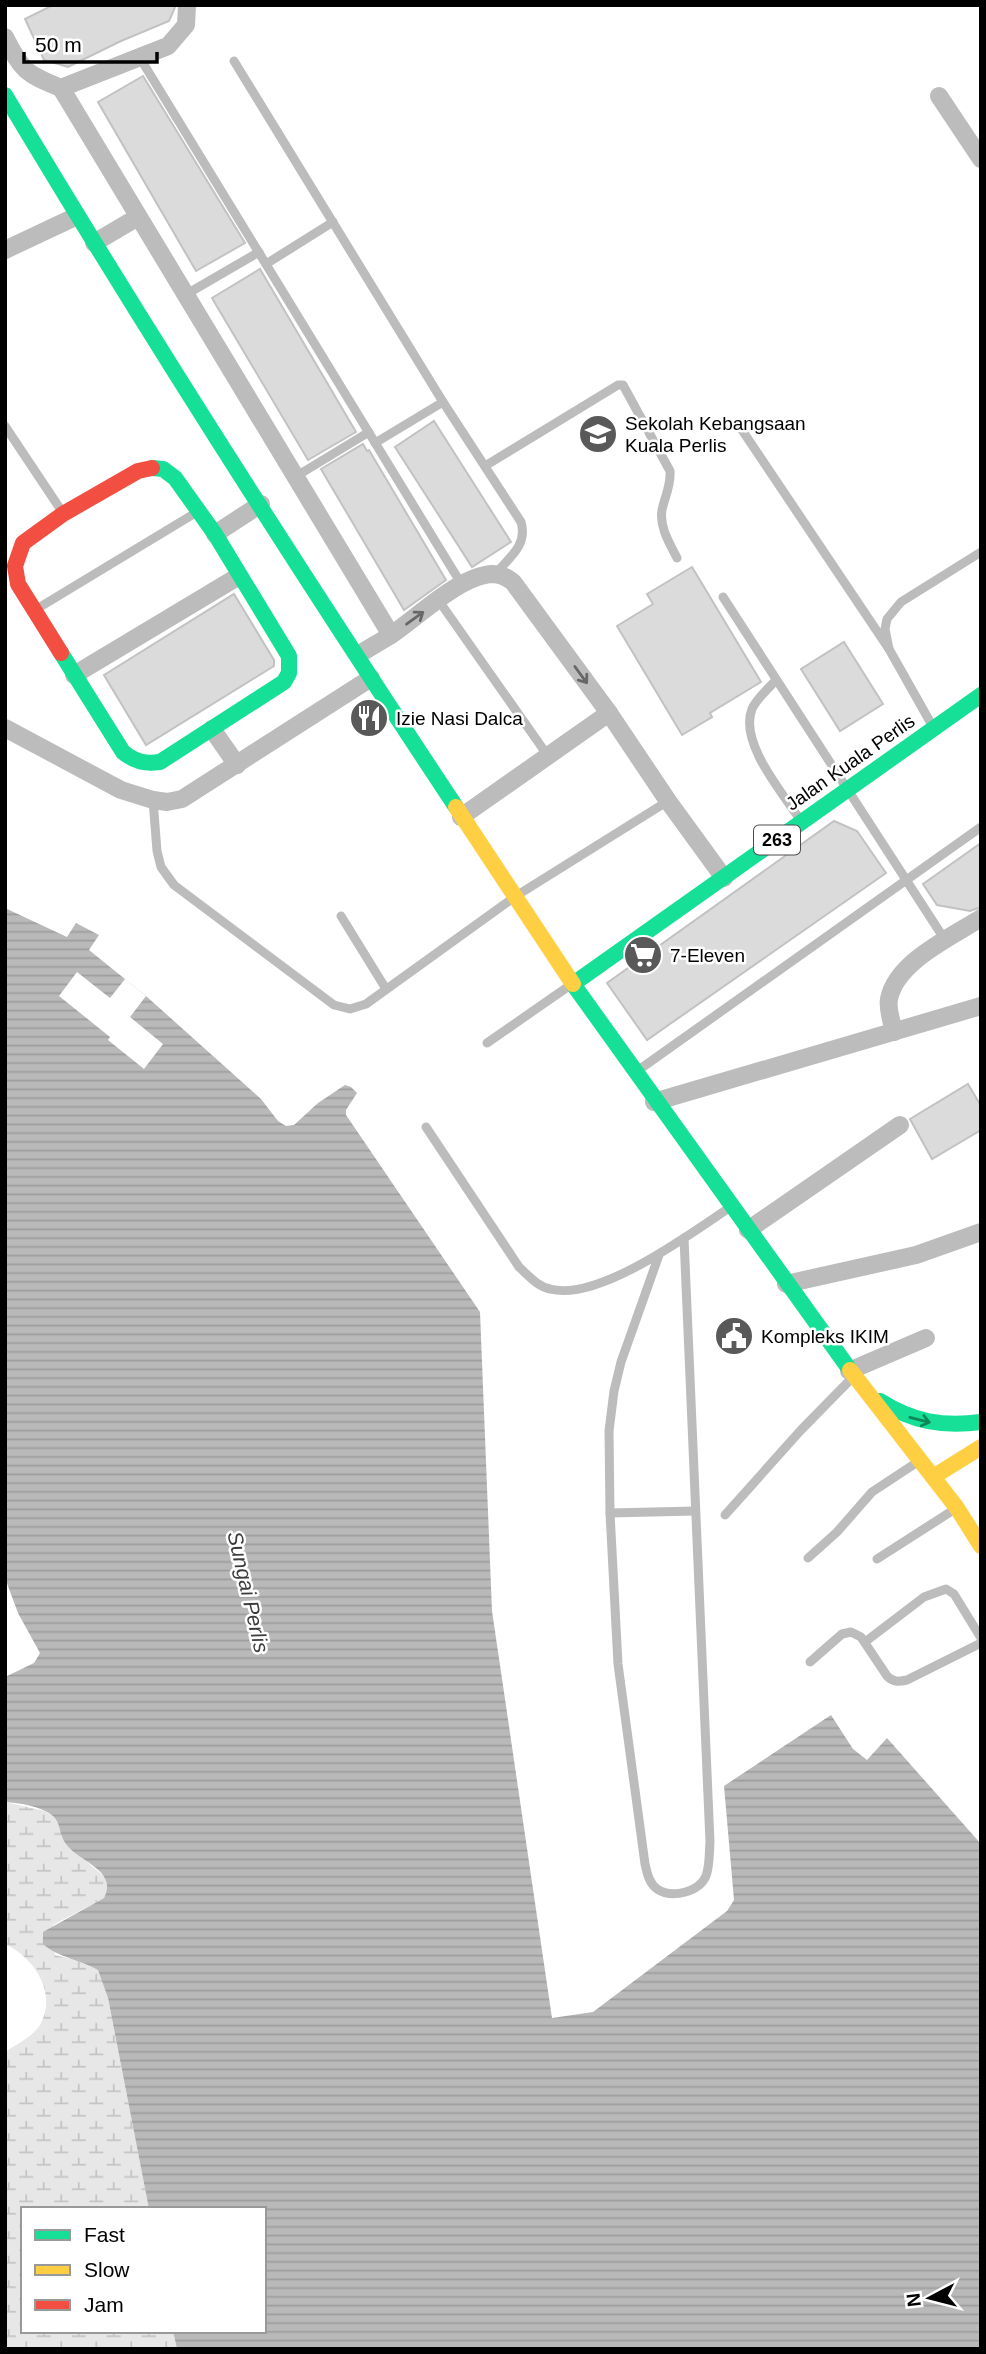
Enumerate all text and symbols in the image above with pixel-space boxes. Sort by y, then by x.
scale bar [24,21,158,65]
text: 50 m [35,33,82,56]
school or university icon: Sekolah Kebangsaan Kuala Perlis [577,413,619,455]
place label: Sekolah Kebangsaan Kuala Perlis [625,413,806,456]
one-way arrow [405,611,424,625]
one-way arrow [574,665,588,684]
restaurant icon: Izie Nasi Dalca [348,697,390,739]
place label: Izie Nasi Dalca [396,708,523,729]
street label: Jalan Kuala Perlis [782,710,919,815]
road number: 263 [754,826,800,854]
supermarket icon: 7-Eleven [622,934,664,976]
place label: 7-Eleven [670,945,745,966]
public building icon: Kompleks IKIM [713,1315,755,1357]
place label: Kompleks IKIM [761,1326,889,1347]
one-way arrow [908,1414,930,1427]
water label: Sungai Perlis [223,1529,274,1655]
legend [21,2207,266,2333]
text: Fast [84,2223,125,2246]
text: Slow [84,2258,130,2281]
north arrow [895,2263,965,2333]
text: N [902,2292,925,2308]
text: Jam [84,2293,124,2316]

